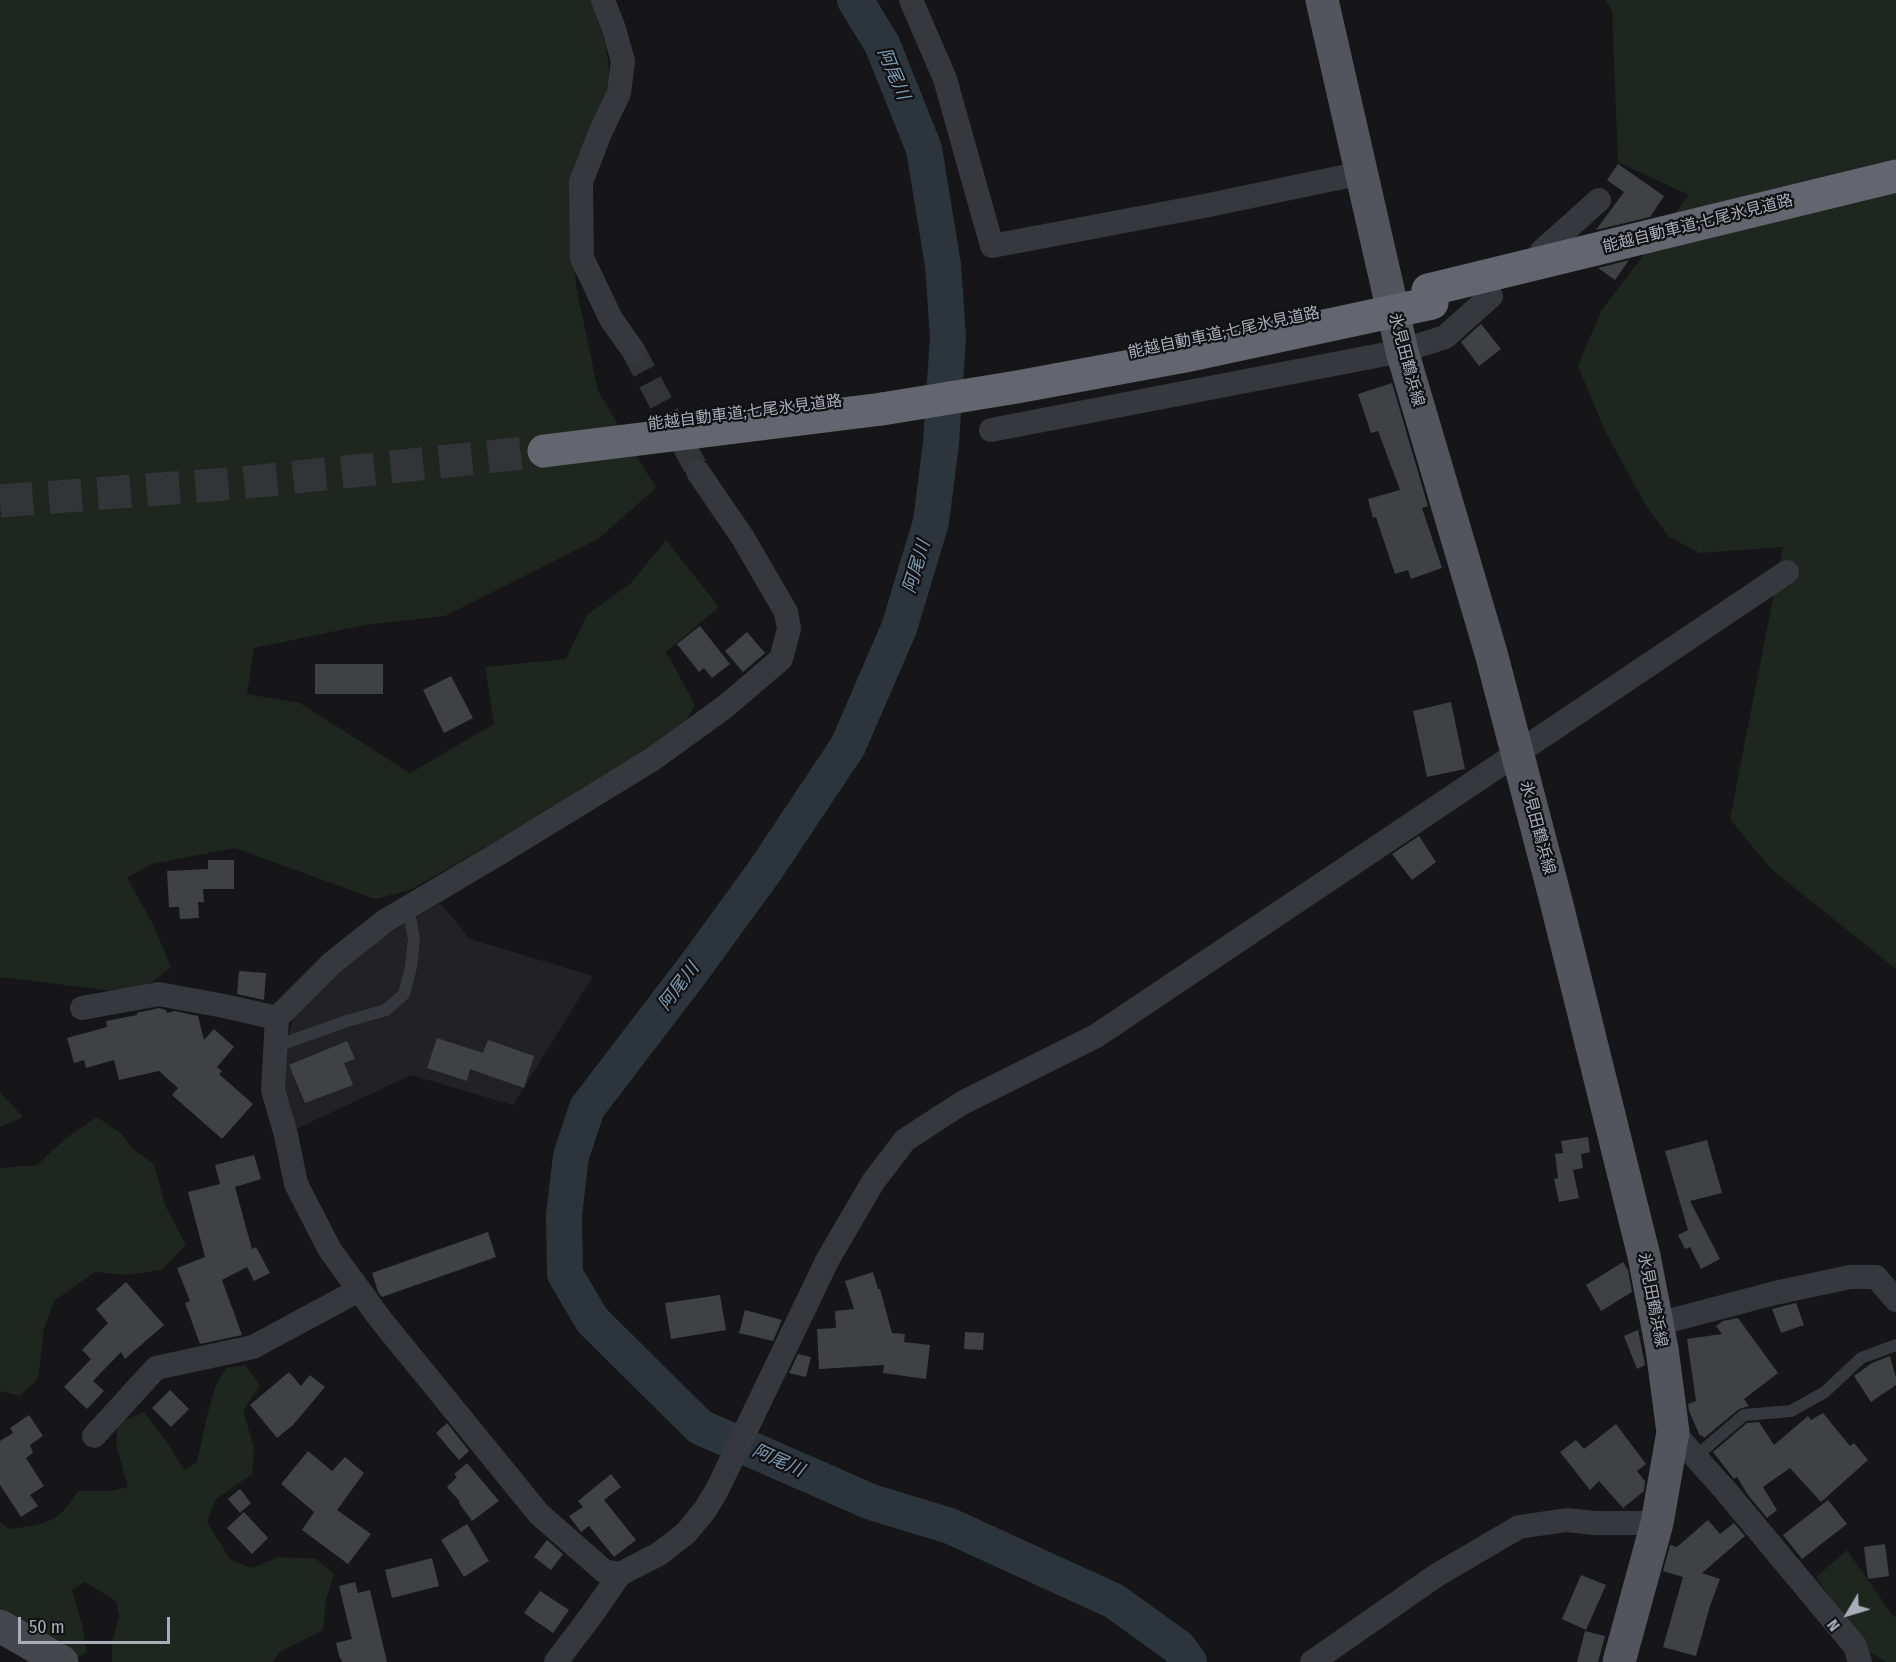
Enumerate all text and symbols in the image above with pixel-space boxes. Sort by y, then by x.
water label: 阿尾川 [873,45,913,103]
street label: 能越自動車道;七尾氷見道路 [1601,191,1795,257]
street label: 能越自動車道;七尾氷見道路 [1126,303,1322,363]
street label: 氷見田鶴浜線 [1384,311,1428,409]
street label: 能越自動車道;七尾氷見道路 [647,392,843,434]
water label: 阿尾川 [899,538,935,596]
street label: 氷見田鶴浜線 [1515,779,1559,877]
water label: 阿尾川 [654,959,704,1015]
street label: 氷見田鶴浜線 [1633,1251,1671,1349]
water label: 阿尾川 [749,1440,807,1482]
north arrow [1818,1584,1878,1644]
scale bar [21,1605,172,1643]
text: 50 m [29,1616,65,1638]
text: N [1823,1616,1844,1635]

